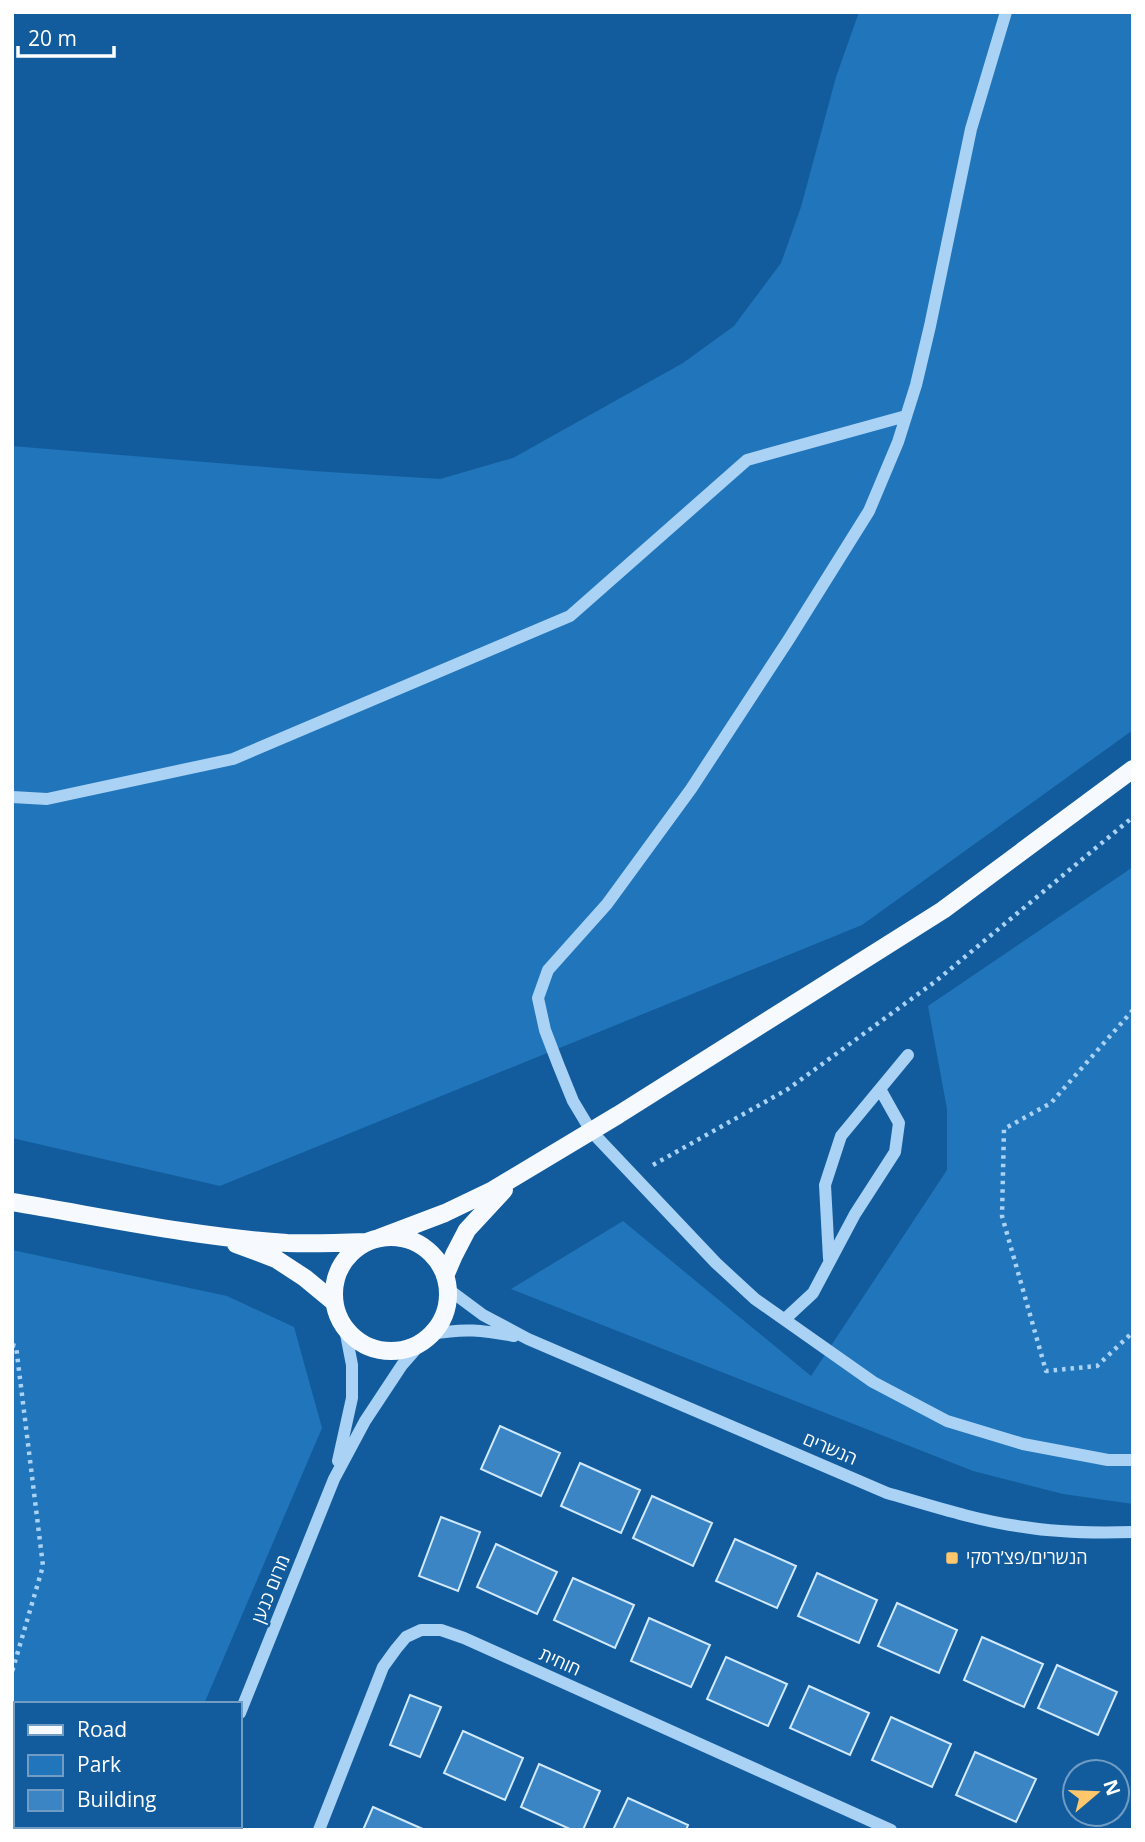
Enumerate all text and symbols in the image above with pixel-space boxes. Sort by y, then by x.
scale bar [18,14,114,58]
text: 20 m [28,24,77,52]
street label: הנשרים [800,1426,861,1470]
place label: הנשרים/פצ׳רסקי [966,1545,1087,1569]
marker: הנשרים/פצ׳רסקי [944,1550,960,1566]
street label: מרום כנען [245,1551,295,1627]
street label: חוחית [536,1641,585,1681]
legend [14,1702,242,1828]
text: Road [77,1715,127,1743]
text: Park [77,1750,121,1778]
north arrow [1061,1758,1131,1828]
text: N [1097,1776,1127,1799]
text: Building [77,1785,156,1813]

